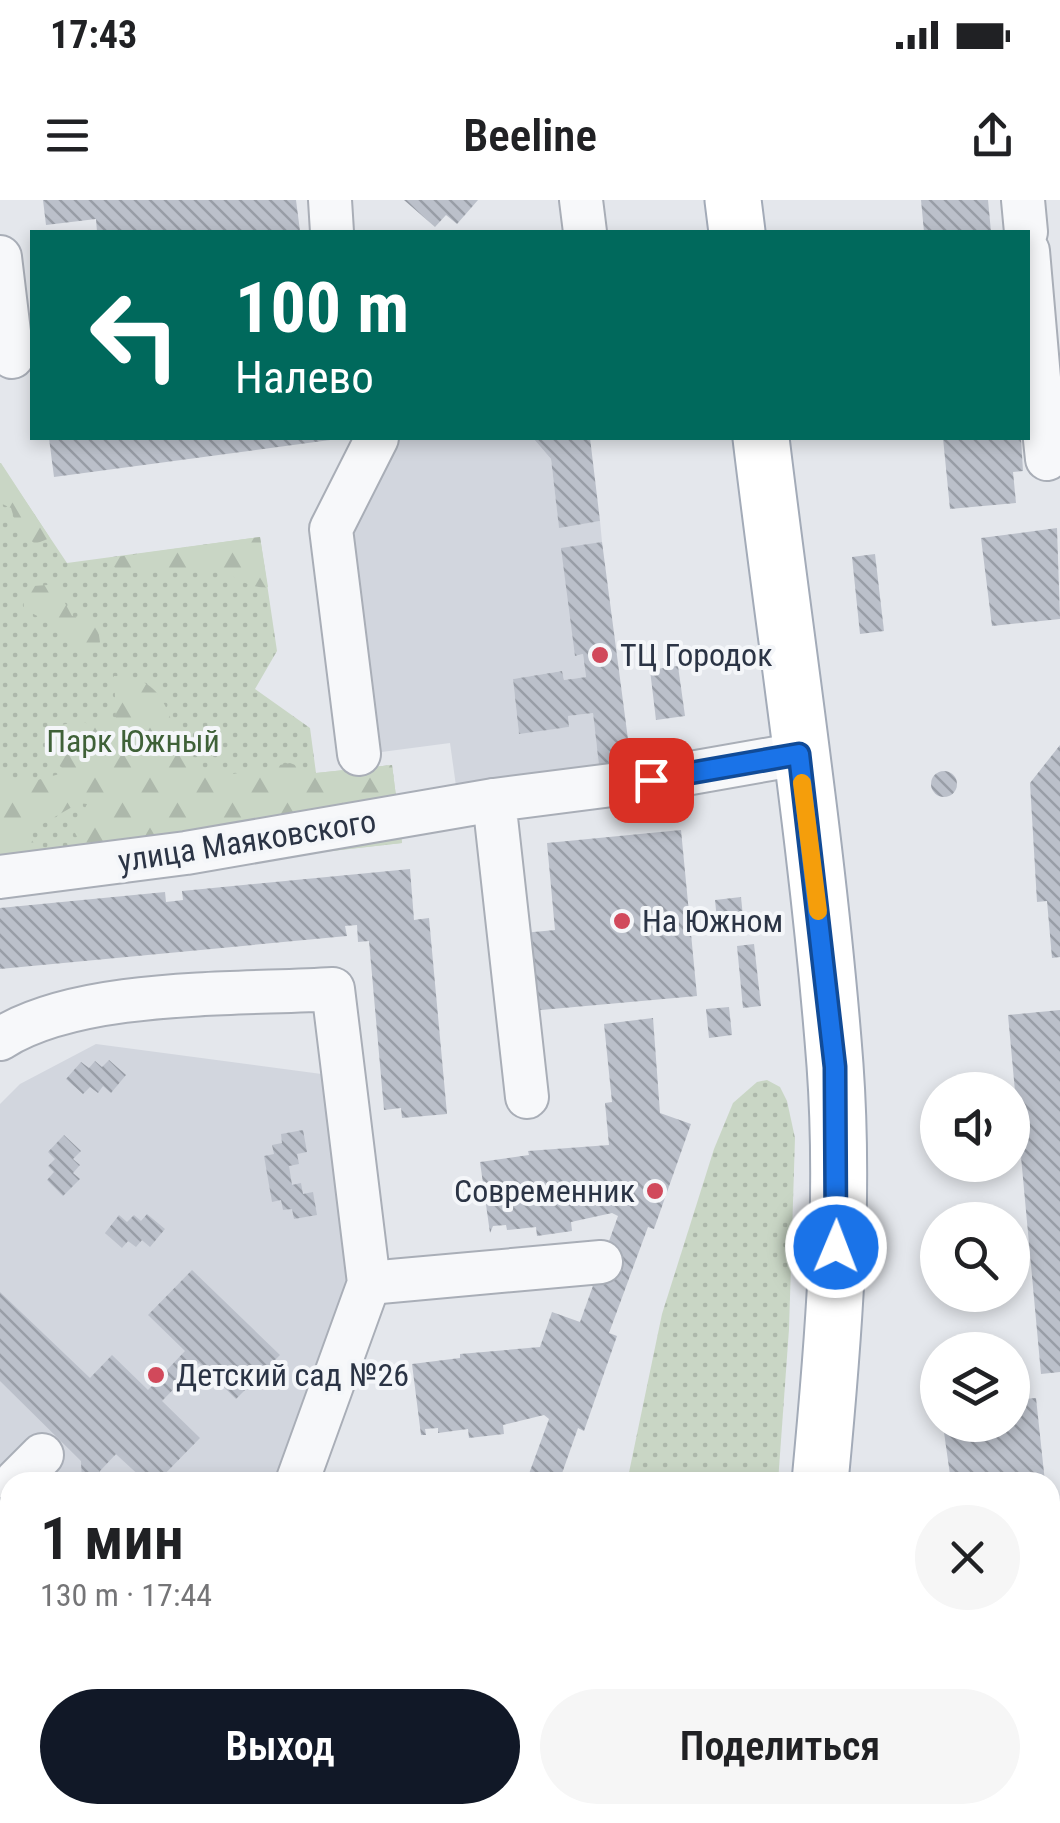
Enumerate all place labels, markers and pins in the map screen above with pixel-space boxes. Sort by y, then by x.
place label: ТЦ Городок [620,636,773,674]
marker: ТЦ Городок [589,644,611,666]
pin [609,738,694,823]
place label: На Южном [642,902,783,940]
marker: На Южном [611,910,633,932]
place label: Современник [454,1172,635,1210]
marker: Современник [644,1180,666,1202]
place label: Детский сад №26 [176,1356,409,1394]
marker: Детский сад №26 [145,1364,167,1386]

